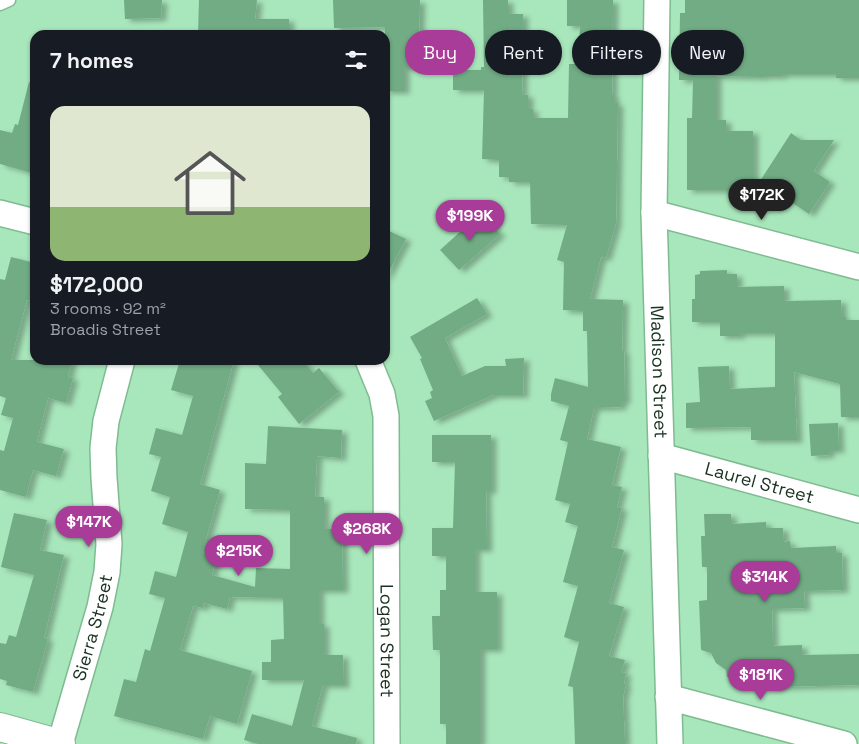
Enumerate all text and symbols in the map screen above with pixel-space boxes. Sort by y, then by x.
chip: Buy [405,30,475,75]
chip: Rent [485,30,562,75]
chip: Filters [572,30,661,75]
chip: New [671,30,744,75]
icon: filters [342,46,370,74]
text: 7 homes [50,47,134,74]
icon: home [165,138,255,228]
pin: $172K [727,178,797,221]
text: $172K [739,184,785,205]
pin: $199K [435,200,505,242]
text: $199K [447,205,493,226]
text: $172,000 [50,271,143,298]
text: 3 rooms · 92 m² [50,298,166,319]
street label: Madison Street [646,305,673,439]
text: Broadis Street [50,319,161,340]
street label: Laurel Street [702,456,817,508]
pin: $147K [54,506,124,548]
text: $147K [66,511,112,532]
pin: $268K [332,512,402,555]
text: $268K [343,518,391,539]
pin: $215K [204,534,274,577]
text: $215K [216,540,262,561]
pin: $314K [730,560,800,603]
text: $314K [742,566,788,587]
street label: Sierra Street [67,572,117,683]
street label: Logan Street [376,584,399,698]
pin: $181K [726,658,796,701]
text: $181K [739,664,783,685]

